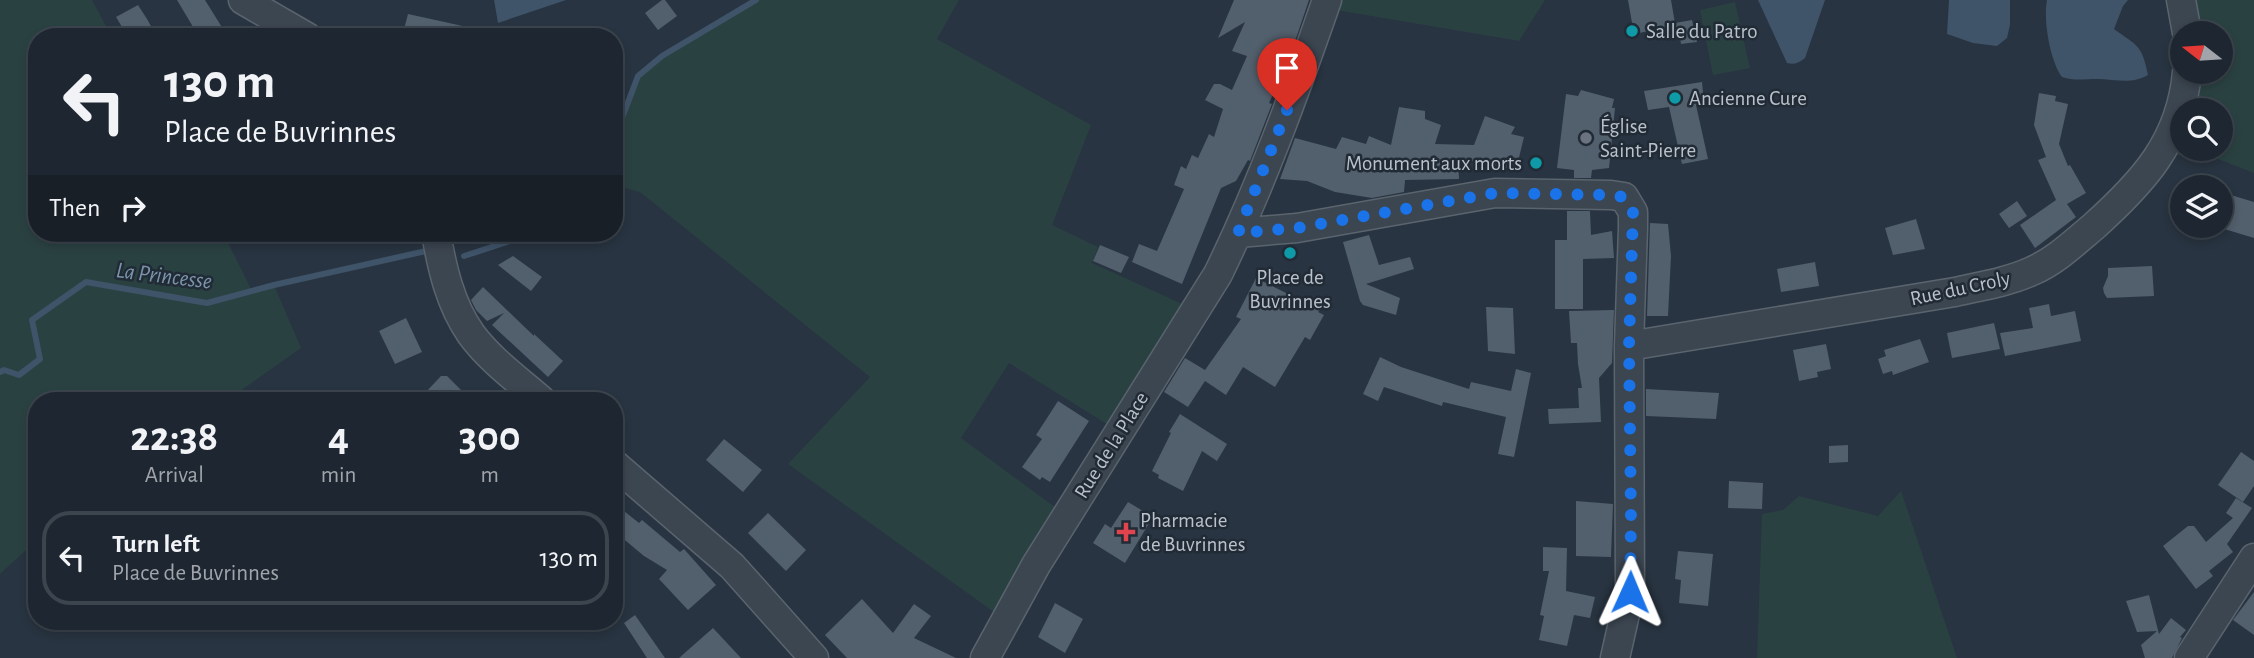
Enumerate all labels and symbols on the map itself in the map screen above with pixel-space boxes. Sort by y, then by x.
place label: Salle du Patro [1646,21,1758,42]
north arrow [2170,21,2233,84]
marker: Salle du Patro [1624,23,1640,39]
pin [1257,38,1317,110]
place label: Ancienne Cure [1689,88,1807,109]
marker: Ancienne Cure [1667,90,1683,106]
place label: Église Saint-Pierre [1600,114,1696,161]
marker: Église Saint-Pierre [1578,130,1594,146]
place label: Monument aux morts [1346,153,1522,174]
marker: Monument aux morts [1528,155,1544,171]
marker: Place de Buvrinnes [1282,245,1298,261]
water label: La Princesse [115,259,213,294]
place label: Place de Buvrinnes [1249,267,1331,312]
street label: Rue du Croly [1908,268,2012,309]
street label: Rue de la Place [1070,388,1152,502]
place label: Pharmacie de Buvrinnes [1140,510,1245,555]
marker: Pharmacie de Buvrinnes [1118,524,1134,540]
position arrow [1593,555,1667,629]

